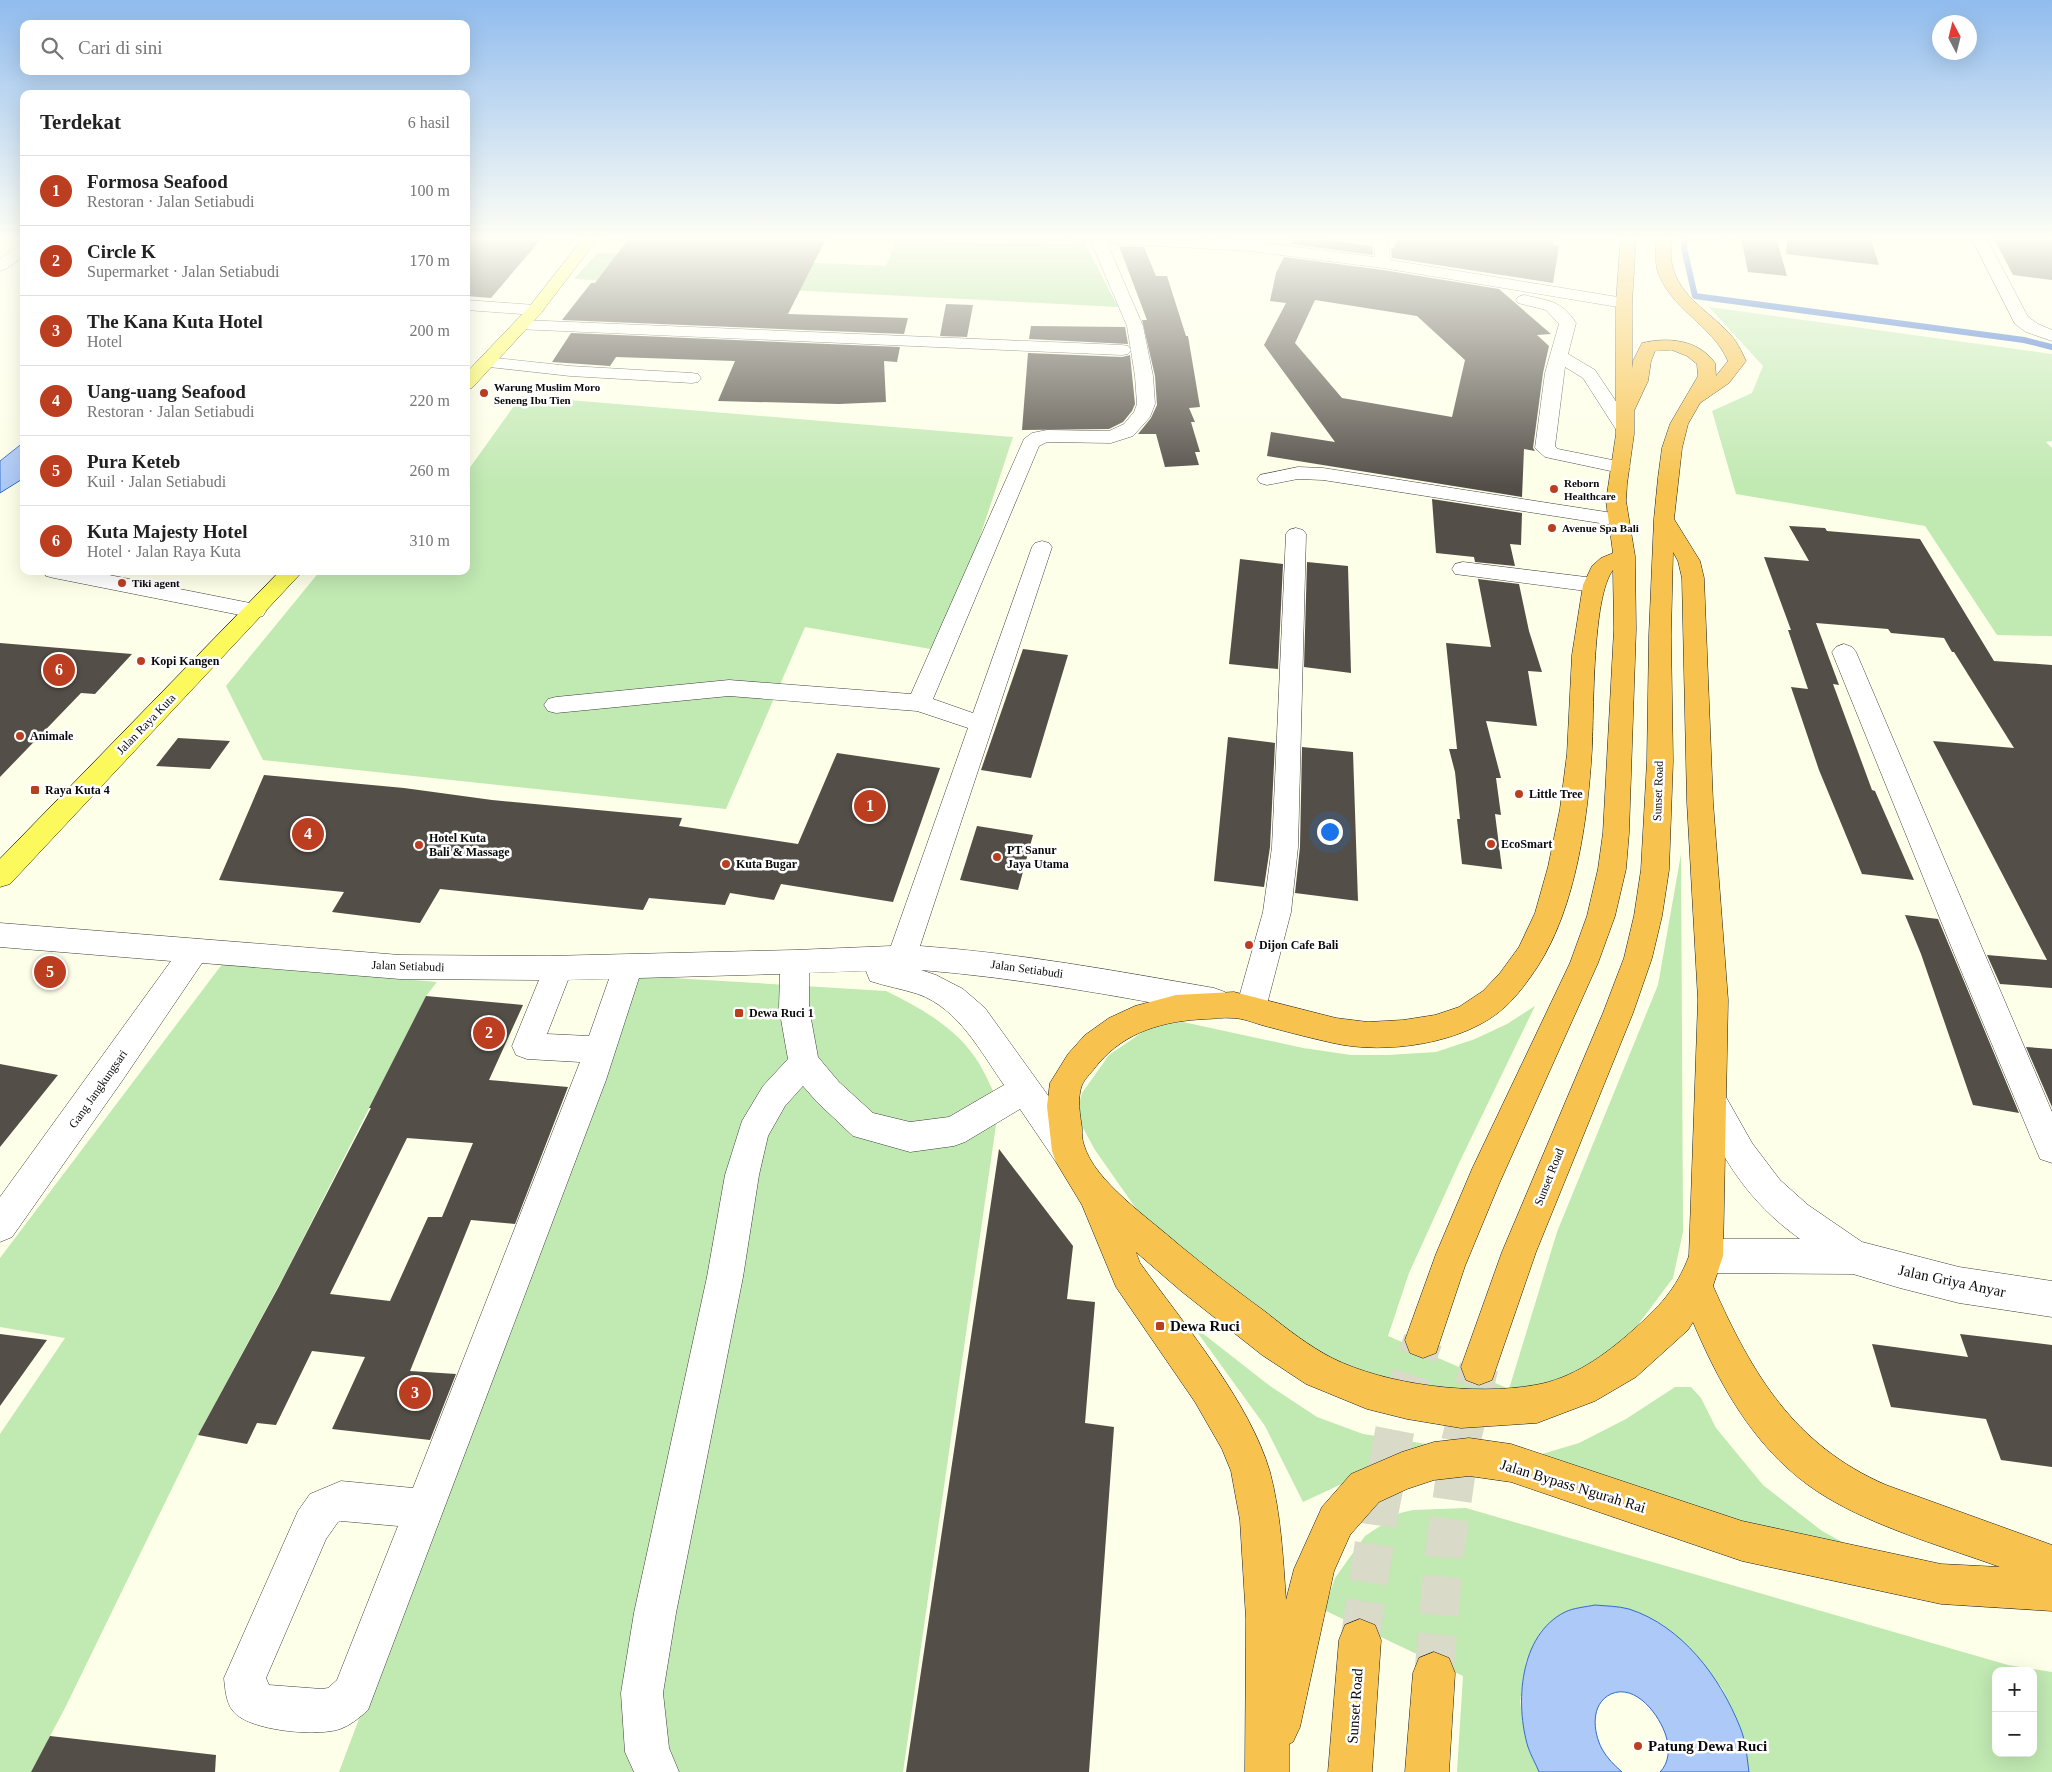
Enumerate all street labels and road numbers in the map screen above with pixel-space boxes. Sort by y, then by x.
street label: Jalan Raya Kuta [114,690,179,757]
street label: Sunset Road [1650,761,1666,821]
street label: Jalan Setiabudi [990,957,1065,981]
street label: Jalan Setiabudi [371,958,445,974]
street label: Gang Jangkungsari [66,1047,131,1131]
street label: Sunset Road [1531,1146,1567,1208]
street label: Jalan Griya Anyar [1897,1262,2007,1300]
street label: Jalan Bypass Ngurah Rai [1498,1456,1648,1516]
street label: Sunset Road [1344,1667,1366,1744]

